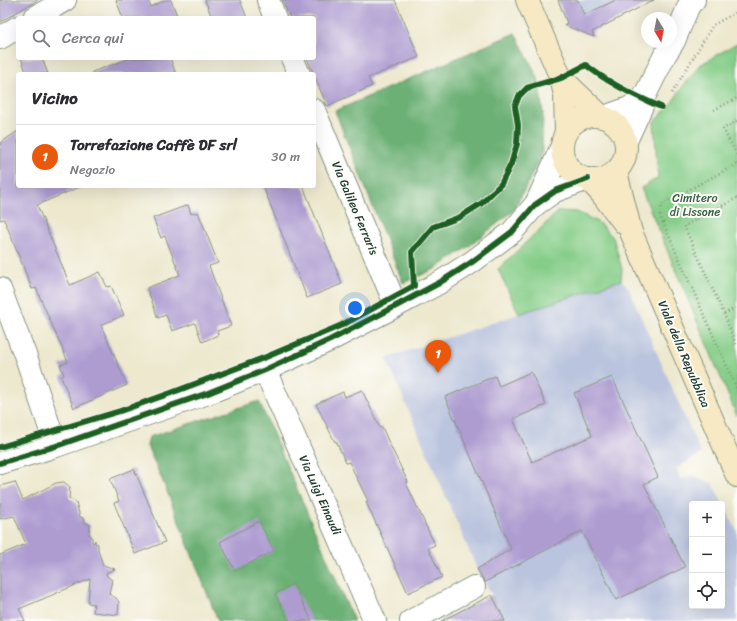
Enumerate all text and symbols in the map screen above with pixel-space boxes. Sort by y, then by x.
north arrow [641,12,677,48]
search box [16,16,316,60]
text: Cerca qui [62,25,124,51]
icon: search [30,27,52,49]
text: Vicino [32,83,78,113]
text: Torrefazione Caffè DF srl [70,132,237,158]
text: 1 [42,145,48,168]
text: 30 m [271,145,300,168]
text: Negozio [70,158,115,181]
street label: Via Galileo Ferraris [325,158,385,258]
park label: Cimitero di Lissone [670,187,720,223]
street label: Viale della Repubblica [651,297,717,411]
your location [345,298,365,318]
pin: 1 [425,340,451,373]
street label: Via Luigi Einaudi [292,451,348,539]
map controls [689,501,725,609]
button: + [689,501,725,537]
button: − [689,537,725,573]
button: locate [689,573,725,609]

